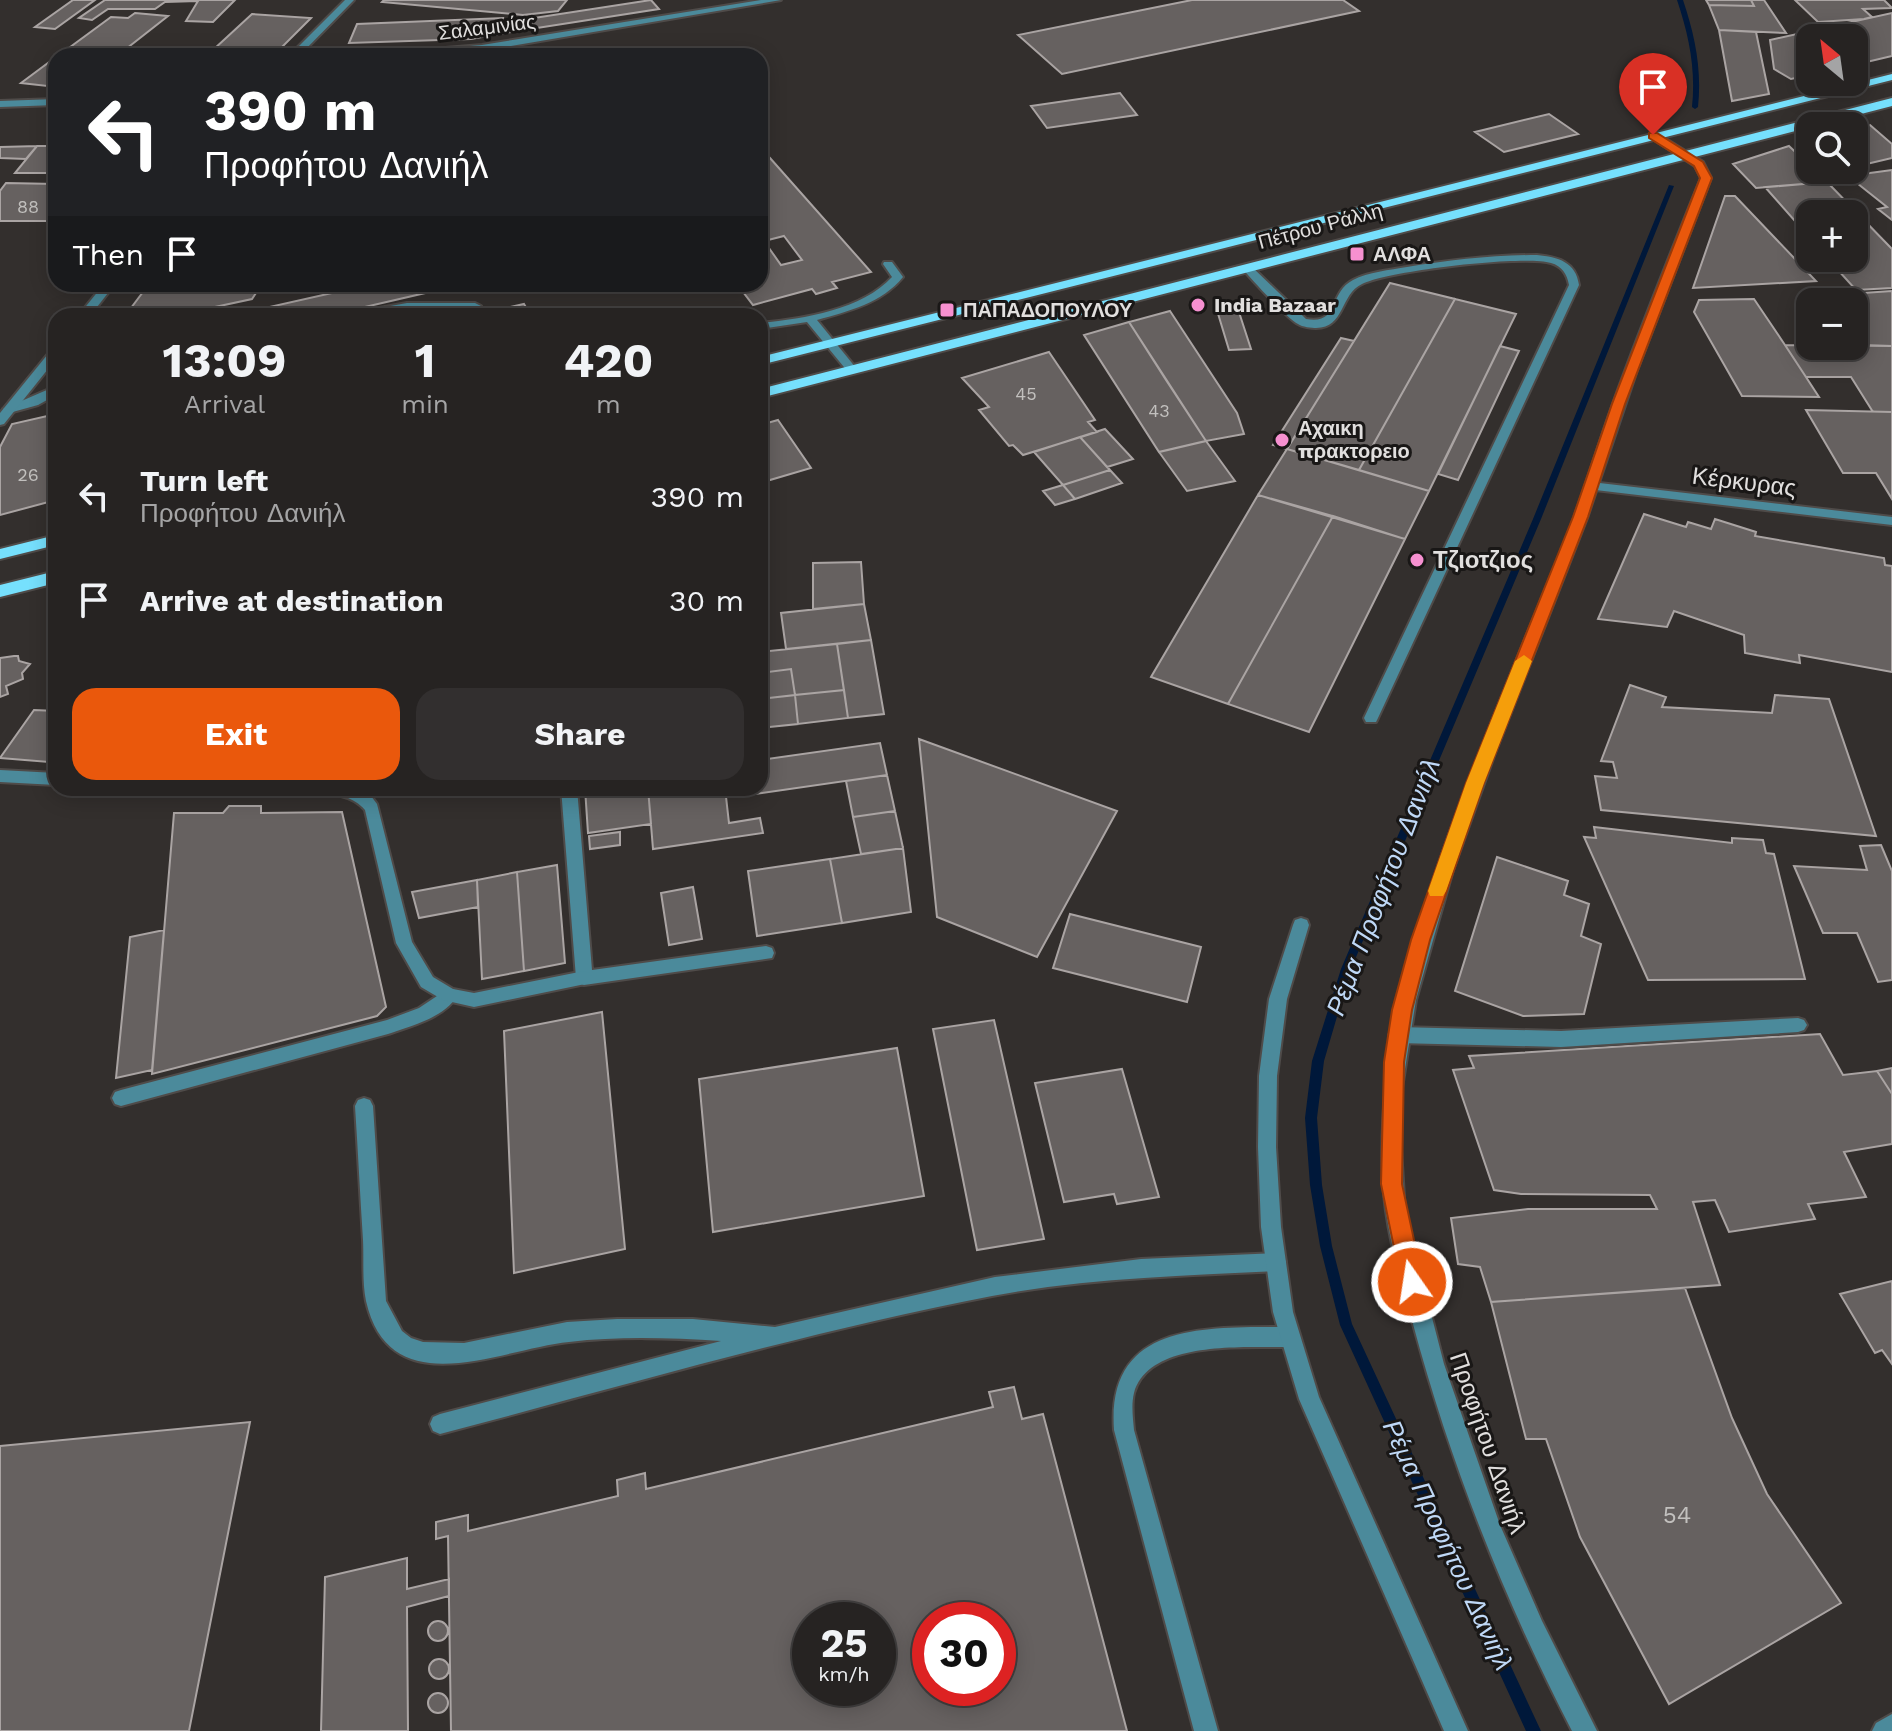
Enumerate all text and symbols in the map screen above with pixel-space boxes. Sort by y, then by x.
street label: Σαλαμινίας [437,9,537,45]
north arrow [1796,24,1868,96]
map controls [1796,24,1868,360]
pin [1619,53,1687,135]
icon: arrive [1631,65,1675,109]
text: 390 m [204,78,376,144]
icon: left [72,80,176,184]
button: search [1796,112,1868,184]
text: Προφήτου Δανιήλ [204,145,488,187]
house number: 88 [17,196,39,217]
street label: Πέτρου Ράλλη [1255,198,1385,254]
button: + [1796,200,1868,272]
icon: arrive [160,232,204,276]
text: Then [72,237,144,272]
place label: ΑΛΦΑ [1373,242,1431,266]
marker: ΑΛΦΑ [1348,245,1366,263]
button: − [1796,288,1868,360]
place label: India Bazaar [1214,293,1336,317]
marker: India Bazaar [1189,296,1207,314]
place label: ΠΑΠΑΔΟΠΟΥΛΟΥ [963,298,1133,322]
marker: ΠΑΠΑΔΟΠΟΥΛΟΥ [938,301,956,319]
text: 13:09 [163,332,287,389]
text: 1 [415,332,435,389]
text: 420 [563,332,653,389]
house number: 45 [1015,383,1037,404]
text: Arrival [184,389,265,419]
text: min [401,389,449,419]
text: m [596,389,621,419]
house number: 43 [1148,400,1170,421]
place label: Αχαικη πρακτορειο [1298,416,1410,463]
marker: Αχαικη πρακτορειο [1273,431,1291,449]
street label: Κέρκυρας [1690,462,1798,502]
text: Turn left [140,463,268,498]
house number: 26 [17,464,39,485]
icon: left [72,474,116,518]
text: 390 m [651,479,744,514]
text: Προφήτου Δανιήλ [140,498,345,528]
place label: Τζιοτζιος [1433,546,1533,574]
marker: Τζιοτζιος [1408,551,1426,569]
icon: arrive [72,578,116,622]
text: Arrive at destination [140,583,444,618]
text: 30 m [669,583,744,618]
button: Exit [72,688,400,780]
button: Share [416,688,744,780]
water label: Ρέμα Προφήτου Δανιήλ [1320,754,1446,1020]
position arrow [1370,1240,1454,1324]
street label: Προφήτου Δανιήλ [1444,1349,1532,1537]
water label: Ρέμα Προφήτου Δανιήλ [1377,1415,1519,1675]
house number: 54 [1663,1501,1691,1529]
speed limit sign: 30 [912,1602,1016,1706]
text: 25 [820,1620,868,1667]
text: km/h [818,1662,870,1686]

